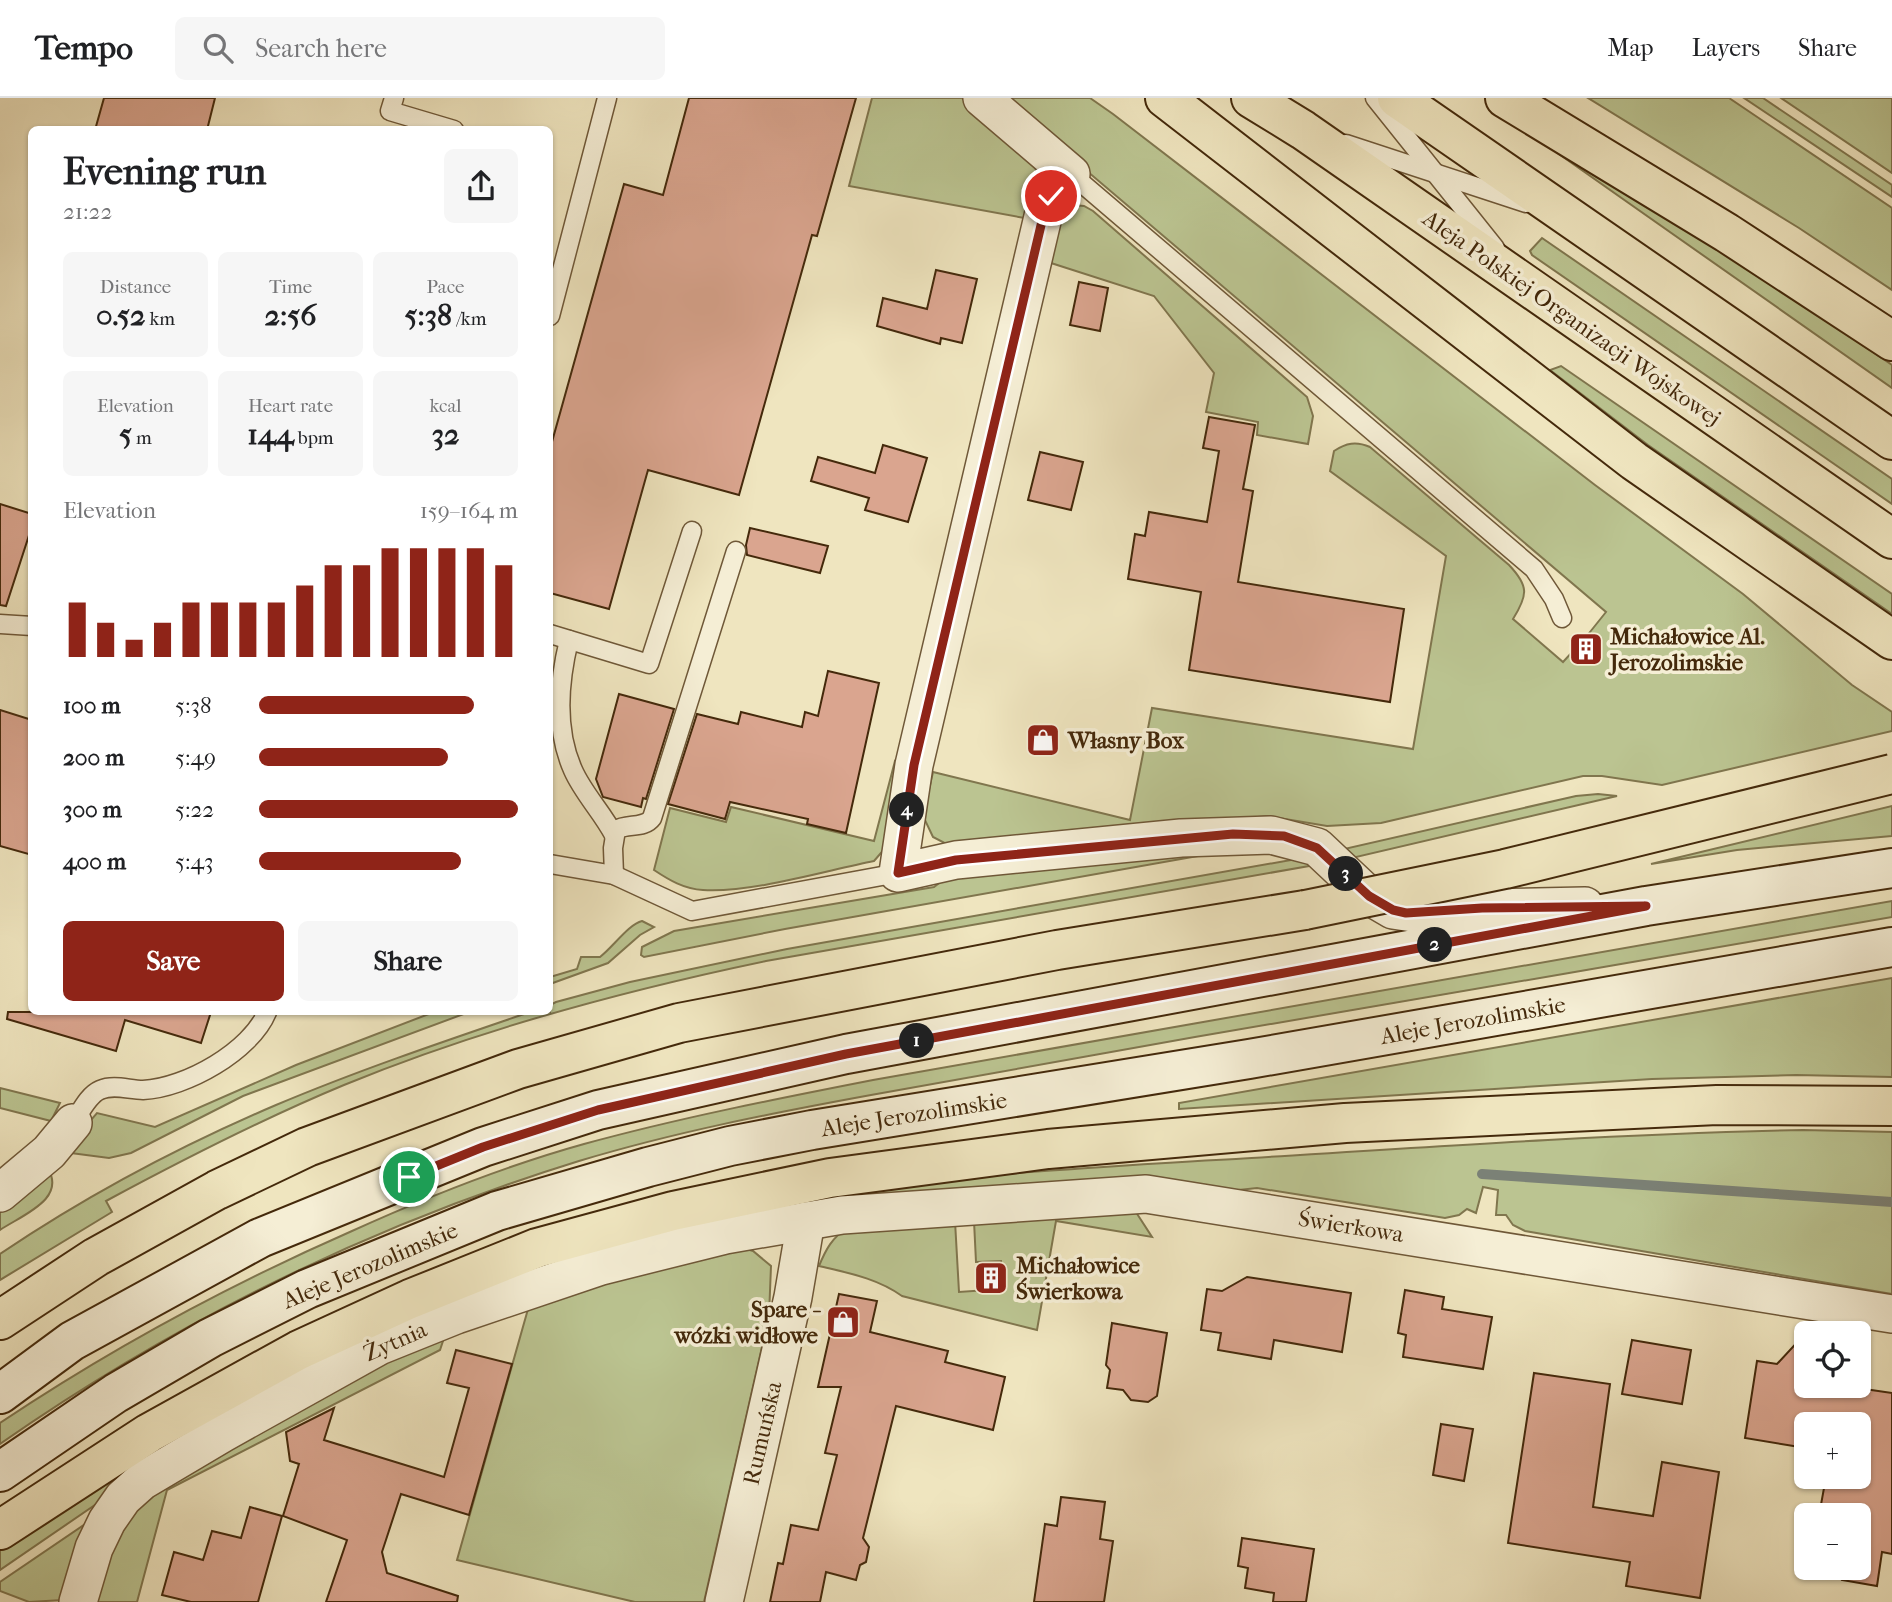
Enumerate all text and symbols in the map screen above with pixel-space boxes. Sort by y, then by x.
search box [175,17,665,80]
text: Tempo [35,29,133,68]
icon: search [199,29,237,67]
text: Search here [255,33,387,64]
text: Map [1608,34,1654,62]
text: Layers [1692,34,1760,62]
text: Share [1798,34,1857,62]
text: Evening run [63,149,266,194]
button: share [444,149,518,223]
pin [1021,166,1081,226]
icon: check [1032,177,1070,215]
text: 21:22 [63,198,112,225]
street label: Aleja Polskiej Organizacji Wojskowej [1417,204,1726,432]
text: Distance [100,276,171,298]
text: Time [269,276,312,298]
text: Pace [427,276,464,298]
text: 0.52 [96,298,145,333]
text: 2:56 [265,298,316,333]
text: 5:38 [405,298,452,333]
text: km [145,308,175,330]
text: /km [452,308,486,330]
text: Elevation [97,395,174,417]
text: Heart rate [248,395,333,417]
text: kcal [430,395,461,417]
text: 5 [119,417,132,452]
text: 144 [247,417,294,452]
text: 32 [432,417,459,452]
text: m [132,427,152,449]
text: bpm [294,427,334,449]
text: Elevation [63,497,156,524]
text: 159–164 m [420,497,518,524]
place label: Michałowice Al. Jerozolimskie [1608,623,1765,676]
building icon: Michałowice Al. Jerozolimskie [1567,630,1605,668]
text: 100 m [63,692,121,719]
text: 5:38 [175,692,212,719]
shop icon: Własny Box [1024,721,1062,759]
place label: Własny Box [1067,727,1185,754]
text: 200 m [63,744,124,771]
text: 5:49 [175,744,216,771]
pin: 4 [890,792,925,828]
text: 300 m [63,796,122,823]
text: 5:22 [175,796,214,823]
text: 4 [901,798,912,820]
text: 400 m [63,848,126,875]
text: 5:43 [175,848,214,875]
pin: 3 [1328,856,1364,892]
text: 3 [1342,862,1349,884]
button: Save [63,921,284,1001]
button: Share [298,921,518,1001]
pin: 2 [1418,928,1452,962]
text: 2 [1430,933,1439,955]
street label: Aleje Jerozolimskie [1377,991,1568,1050]
pin: 1 [900,1024,934,1058]
text: 1 [913,1029,920,1051]
street label: Aleje Jerozolimskie [818,1086,1009,1143]
pin [379,1147,439,1207]
icon: arrive [390,1158,428,1196]
street label: Świerkowa [1296,1205,1406,1248]
street label: Aleje Jerozolimskie [278,1216,462,1315]
place label: Michałowice Świerkowa [1016,1252,1141,1305]
building icon: Michałowice Świerkowa [972,1259,1010,1297]
place label: Spare - wózki widłowe [673,1296,821,1349]
shop icon: Spare - wózki widłowe [824,1303,862,1341]
street label: Żytnia [359,1315,431,1367]
map controls [1794,1321,1871,1580]
button: locate [1794,1321,1871,1398]
street label: Rumuńska [737,1378,788,1488]
button: + [1794,1412,1871,1489]
button: − [1794,1503,1871,1580]

